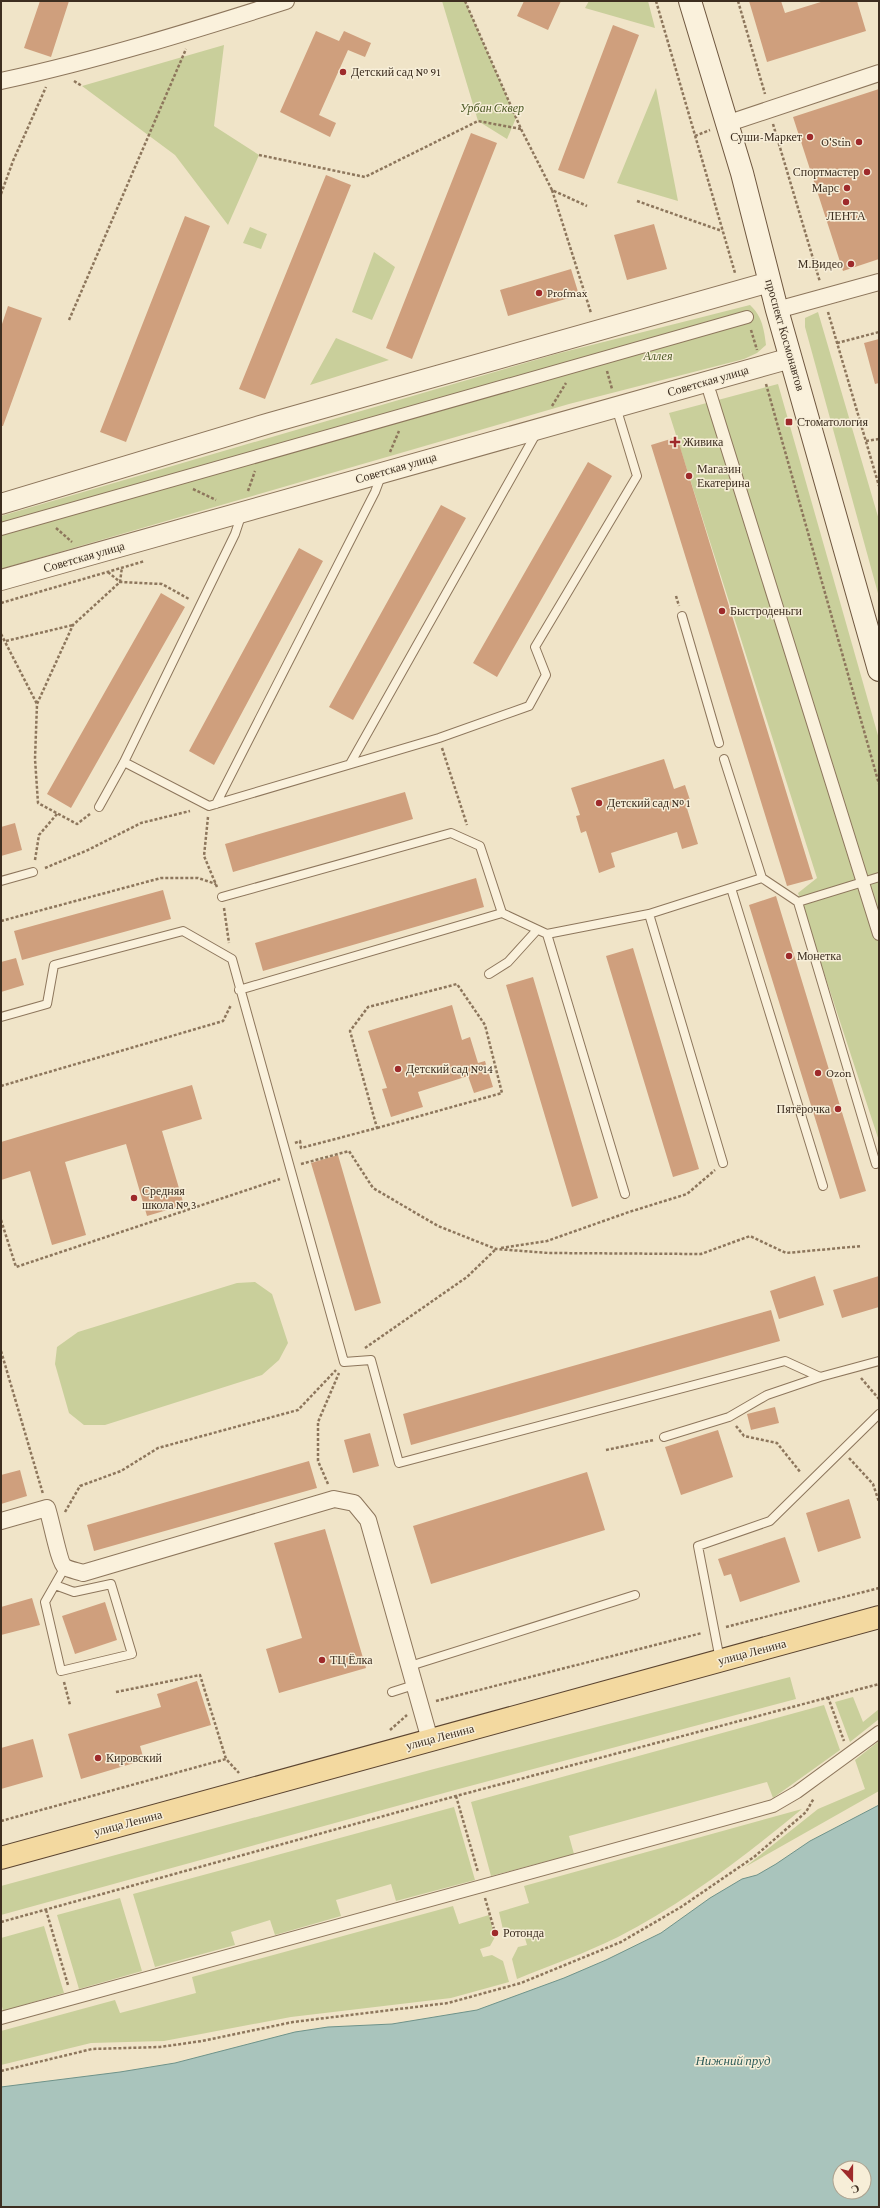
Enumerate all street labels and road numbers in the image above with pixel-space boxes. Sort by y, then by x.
street label: проспект Космонавтов [762,278,808,393]
street label: Советская улица [666,363,751,399]
street label: Советская улица [354,450,439,486]
street label: Советская улица [42,539,127,575]
street label: улица Ленина [716,1636,788,1668]
street label: улица Ленина [404,1721,476,1753]
street label: улица Ленина [92,1807,164,1839]

